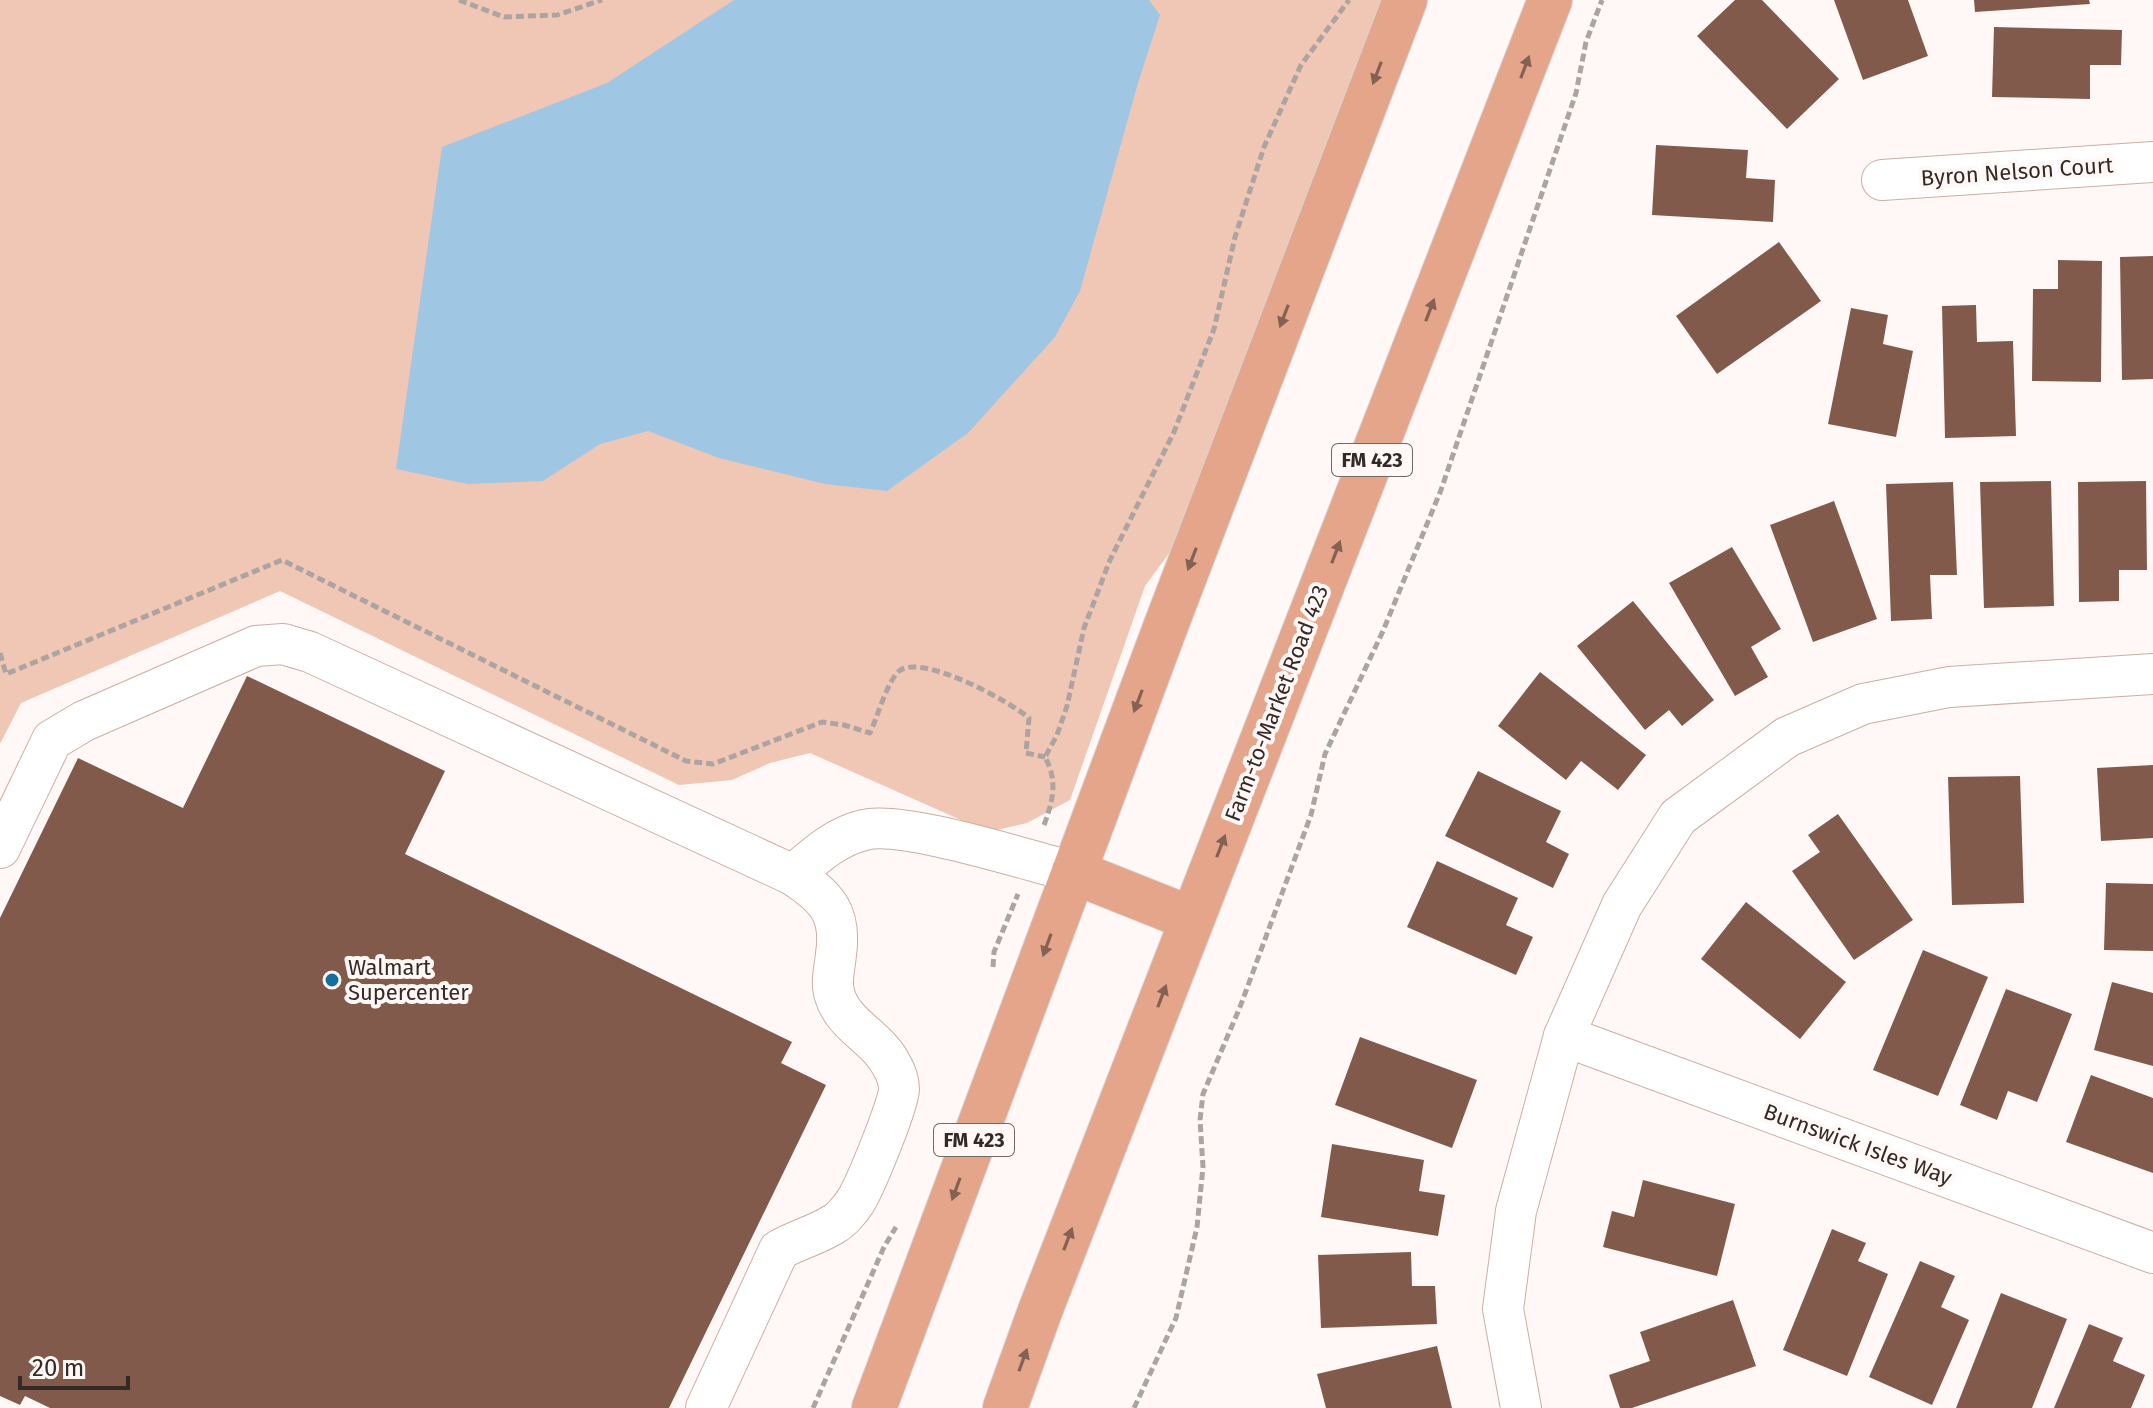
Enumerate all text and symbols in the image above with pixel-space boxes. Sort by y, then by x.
one-way arrow [1519,55,1532,79]
one-way arrow [1370,61,1383,85]
street label: Byron Nelson Court [1920,151,2114,192]
one-way arrow [1424,298,1437,322]
one-way arrow [1277,304,1290,328]
road number: FM 423 [1332,444,1412,476]
one-way arrow [1330,540,1343,564]
one-way arrow [1185,547,1198,571]
street label: Farm-to-Market Road 423 [1219,581,1334,825]
one-way arrow [1131,689,1144,713]
one-way arrow [1215,834,1228,858]
one-way arrow [1040,933,1052,957]
place label: Walmart Supercenter [348,954,469,1006]
marker: Walmart Supercenter [323,971,341,989]
one-way arrow [1156,984,1169,1008]
street label: Burnswick Isles Way [1760,1098,1956,1191]
road number: FM 423 [934,1124,1014,1156]
one-way arrow [949,1177,962,1201]
one-way arrow [1062,1227,1075,1251]
scale bar [20,1340,128,1390]
one-way arrow [1017,1348,1030,1372]
text: 20 m [32,1354,84,1382]

